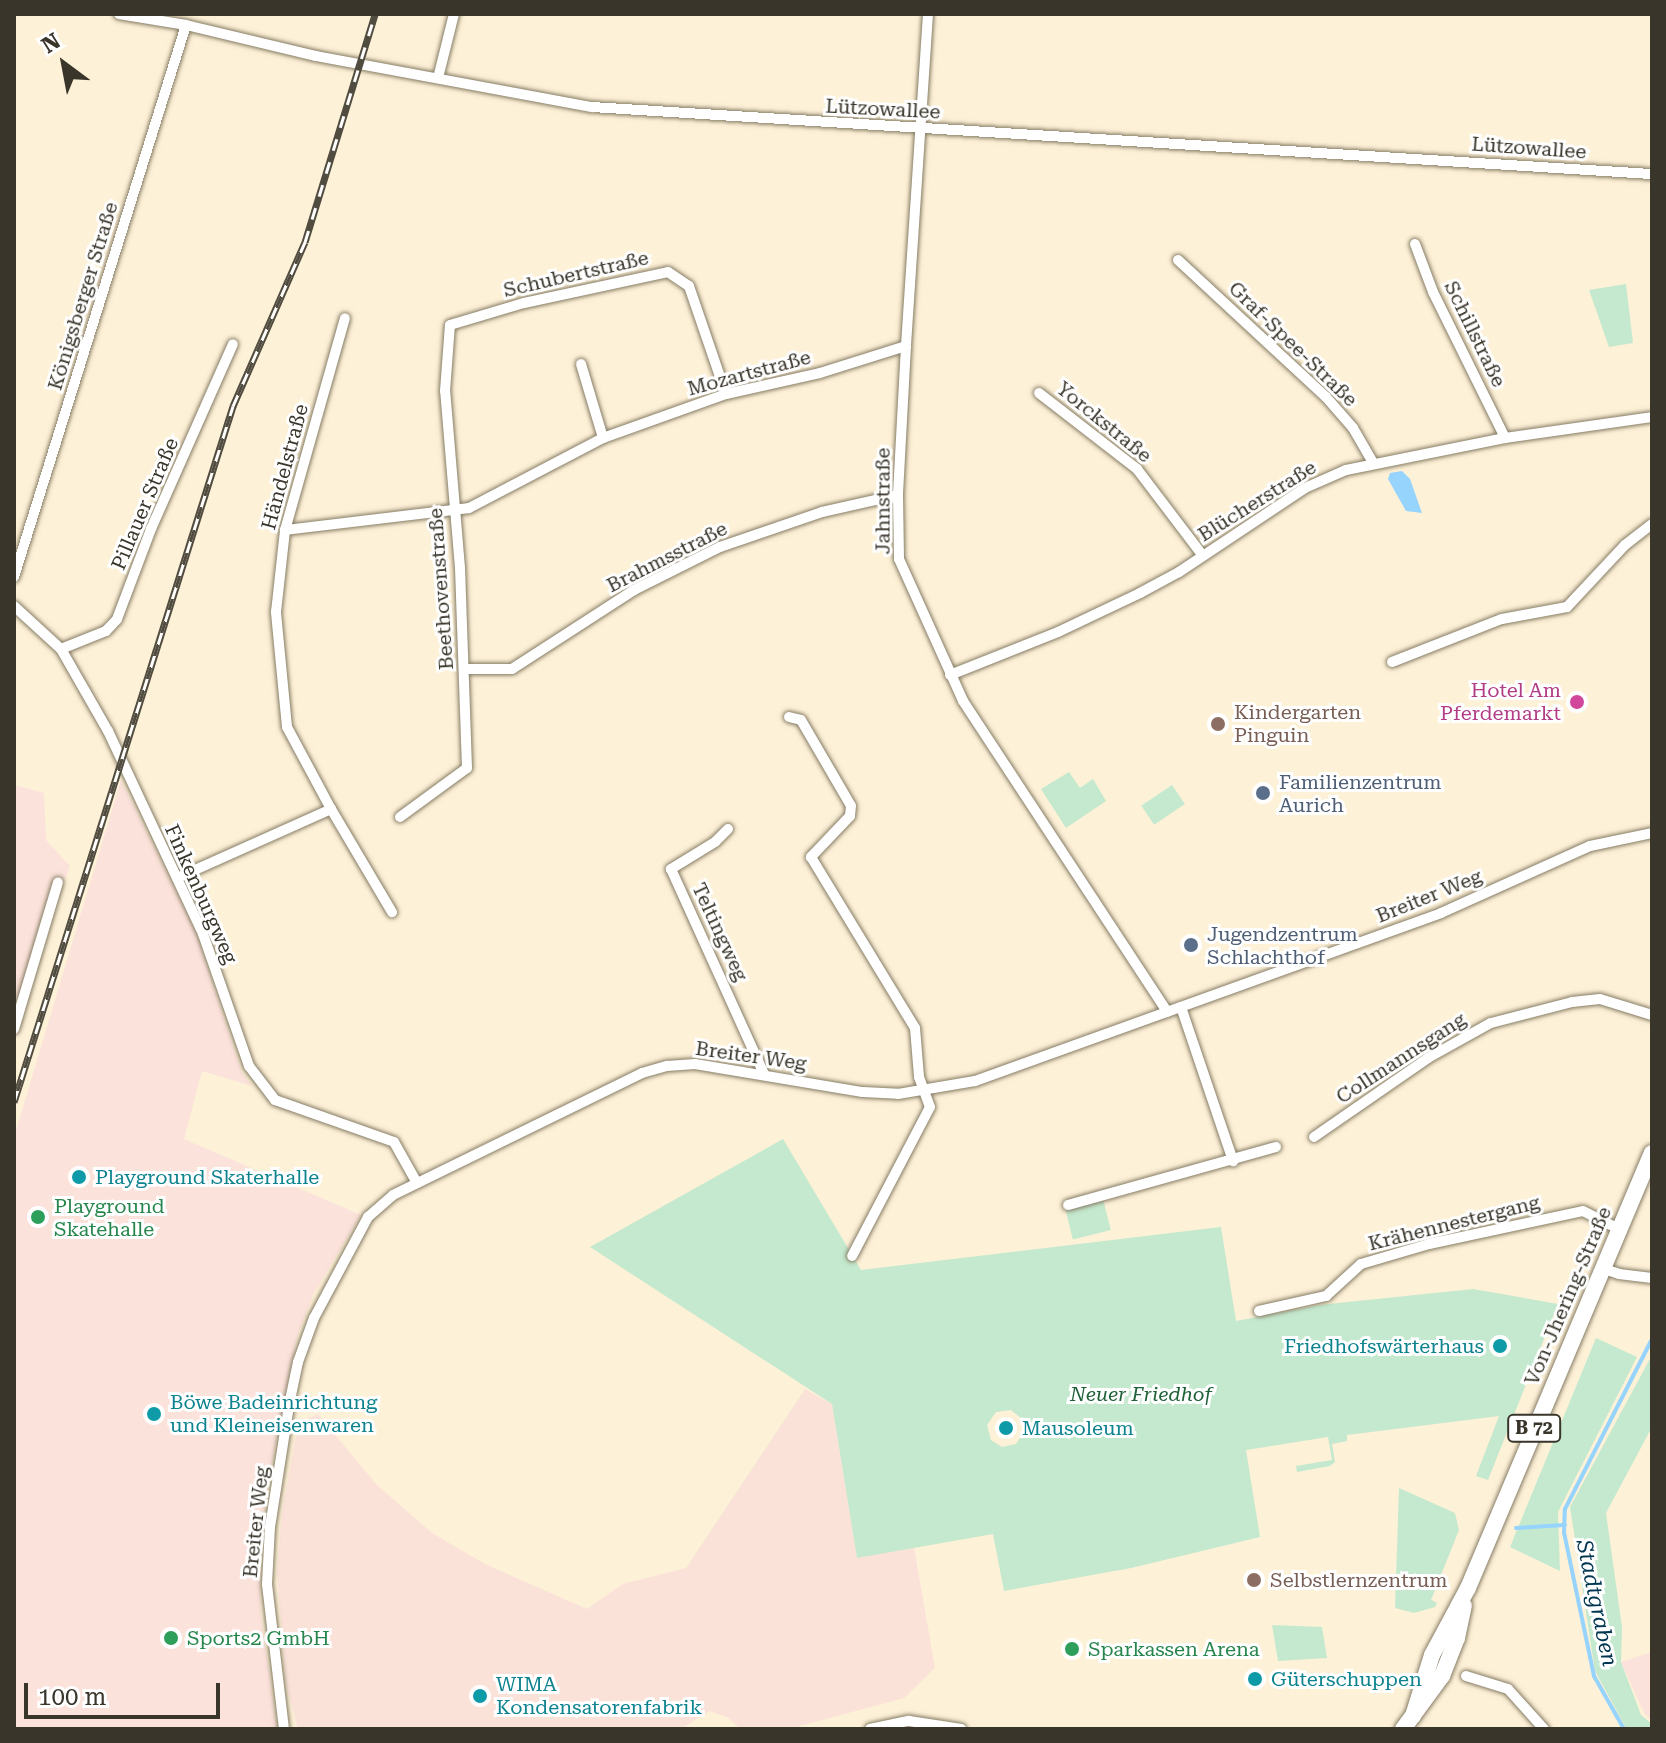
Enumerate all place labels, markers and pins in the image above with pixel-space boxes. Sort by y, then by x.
place label: Hotel Am Pferdemarkt [1440,678,1561,725]
marker: Hotel Am Pferdemarkt [1568,693,1586,711]
place label: Kindergarten Pinguin [1234,700,1361,747]
marker: Kindergarten Pinguin [1209,715,1227,733]
place label: Familienzentrum Aurich [1279,770,1442,817]
marker: Familienzentrum Aurich [1254,784,1272,802]
place label: Jugendzentrum Schlachthof [1207,922,1358,969]
marker: Jugendzentrum Schlachthof [1182,936,1200,954]
place label: Playground Skaterhalle [95,1165,319,1189]
marker: Playground Skaterhalle [70,1168,88,1186]
place label: Playground Skatehalle [54,1194,165,1241]
marker: Playground Skatehalle [29,1208,47,1226]
place label: Friedhofswärterhaus [1284,1334,1484,1358]
marker: Friedhofswärterhaus [1491,1337,1509,1355]
place label: Böwe Badeinrichtung und Kleineisenwaren [170,1390,377,1437]
marker: Böwe Badeinrichtung und Kleineisenwaren [145,1405,163,1423]
place label: Mausoleum [1022,1416,1134,1440]
marker: Mausoleum [997,1419,1015,1437]
place label: Selbstlernzentrum [1270,1568,1448,1592]
marker: Selbstlernzentrum [1245,1571,1263,1589]
place label: Sports2 GmbH [187,1626,330,1650]
marker: Sports2 GmbH [162,1629,180,1647]
place label: Sparkassen Arena [1088,1637,1260,1661]
marker: Sparkassen Arena [1063,1640,1081,1658]
place label: Güterschuppen [1271,1667,1422,1691]
marker: Güterschuppen [1246,1670,1264,1688]
place label: WIMA Kondensatorenfabrik [496,1672,702,1719]
marker: WIMA Kondensatorenfabrik [471,1687,489,1705]

